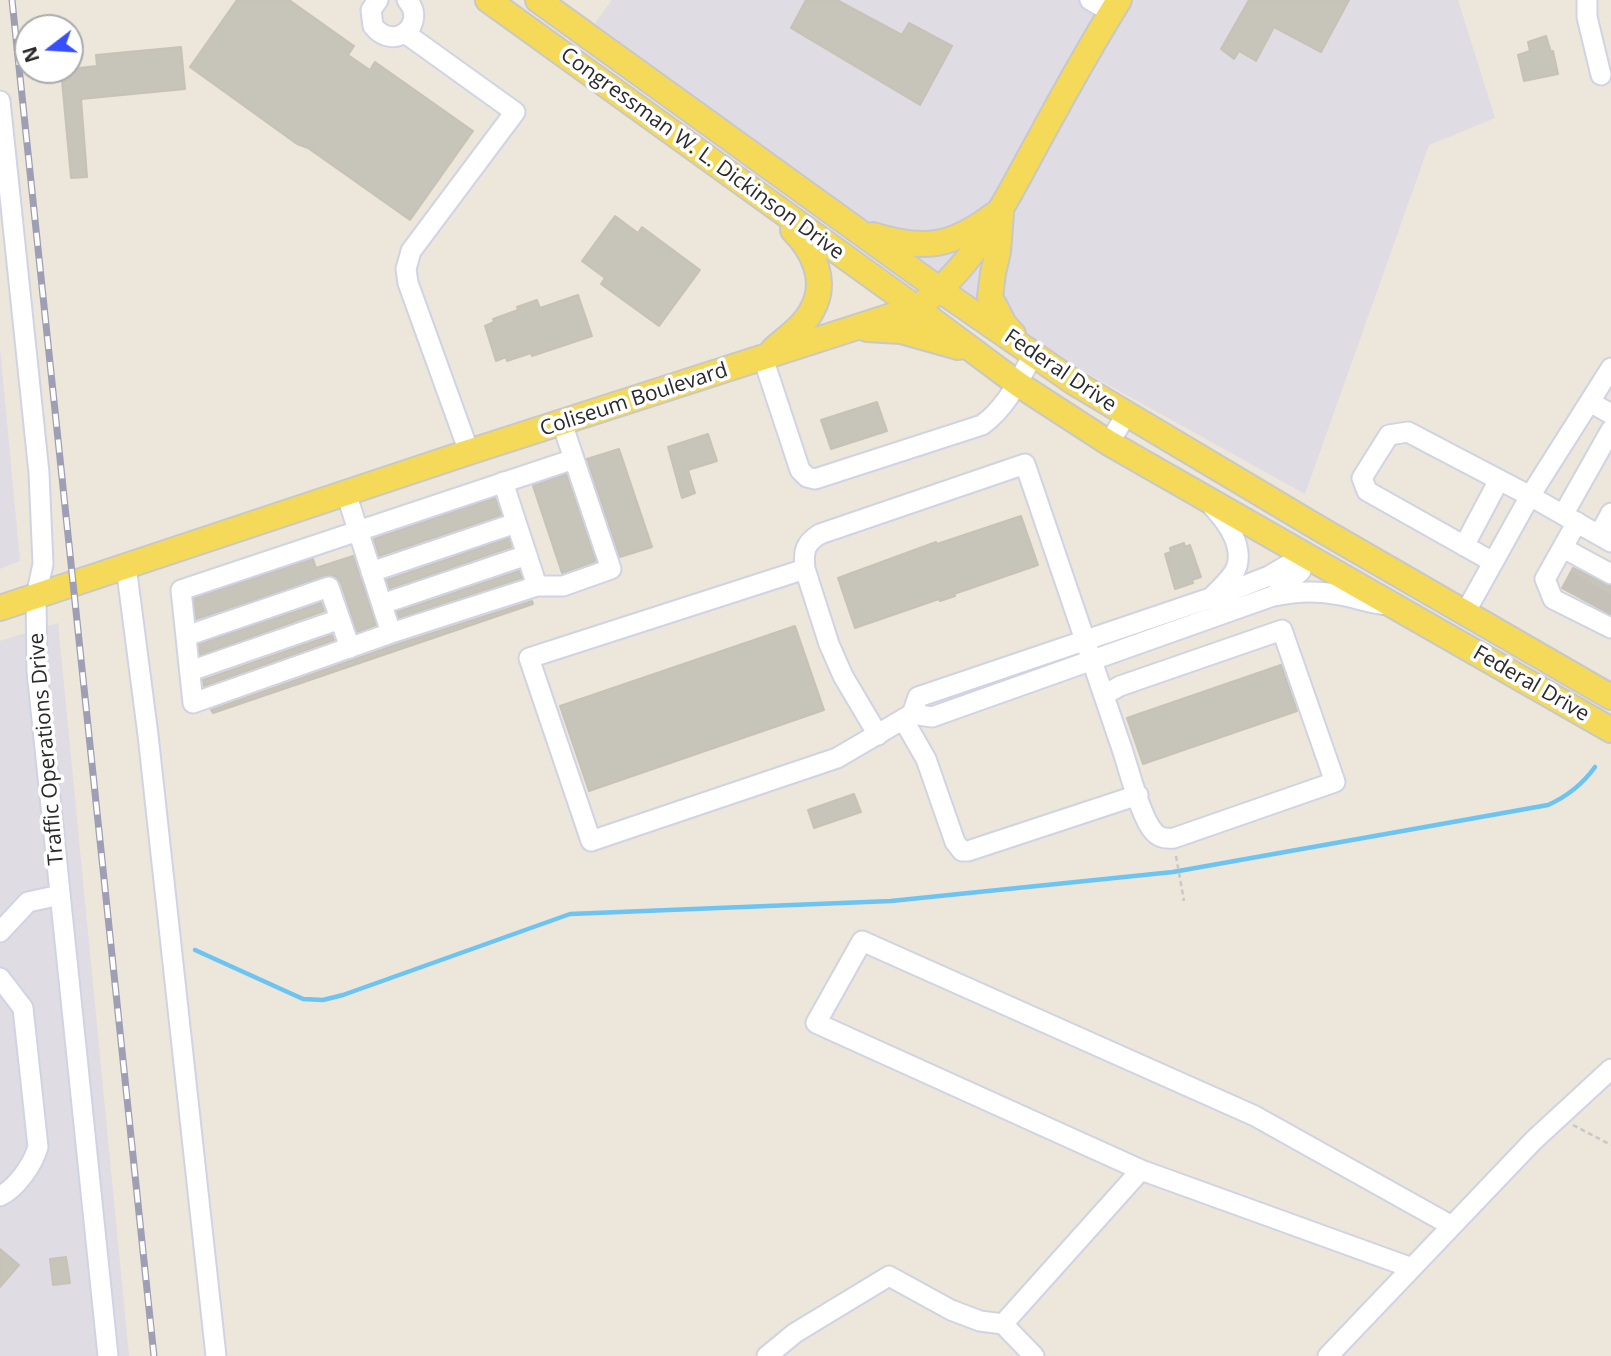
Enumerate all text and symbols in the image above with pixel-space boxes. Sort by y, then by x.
north arrow [14,14,84,84]
text: N [16,43,46,66]
street label: Congressman W. L. Dickinson Drive [555,43,849,265]
street label: Federal Drive [999,324,1121,418]
street label: Coliseum Boulevard [537,358,731,442]
street label: Traffic Operations Drive [24,632,70,866]
street label: Federal Drive [1469,641,1593,727]

